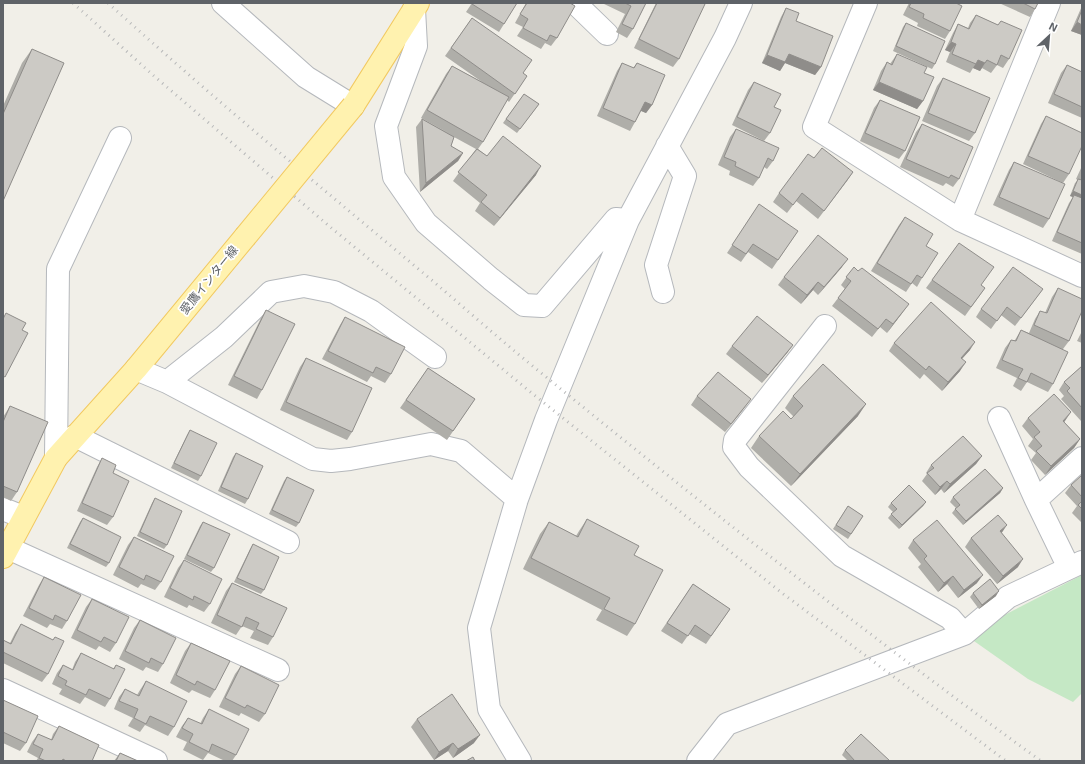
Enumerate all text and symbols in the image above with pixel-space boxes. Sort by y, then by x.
north arrow [1029,16,1069,56]
text: N [1047,19,1060,34]
street label: 愛鷹インター線 [176,242,240,316]

